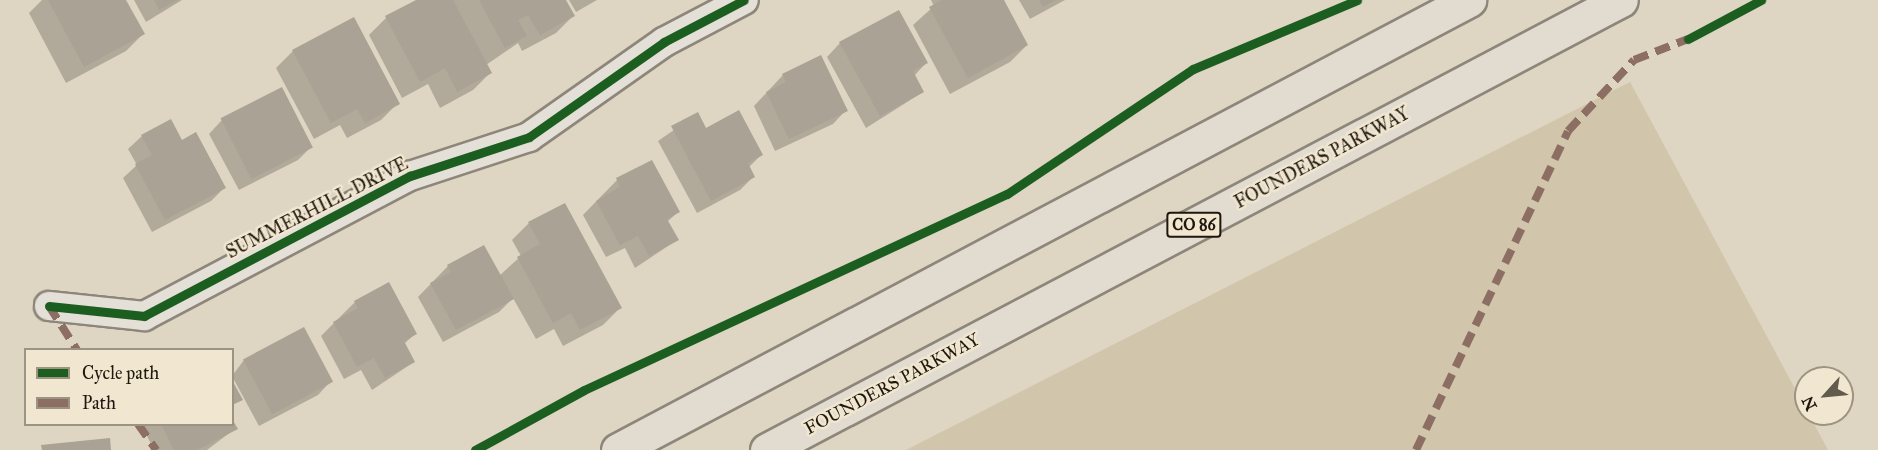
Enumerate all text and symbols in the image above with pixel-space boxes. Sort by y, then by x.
street label: FOUNDERS PARKWAY [1231,103,1413,213]
street label: SUMMERHILL DRIVE [223,153,411,263]
road number: CO 86 [1166,212,1222,238]
street label: FOUNDERS PARKWAY [801,329,983,439]
legend [24,348,234,426]
text: Cycle path [82,362,159,384]
north arrow [1794,366,1854,426]
text: Path [82,392,116,414]
text: N [1798,393,1821,414]

